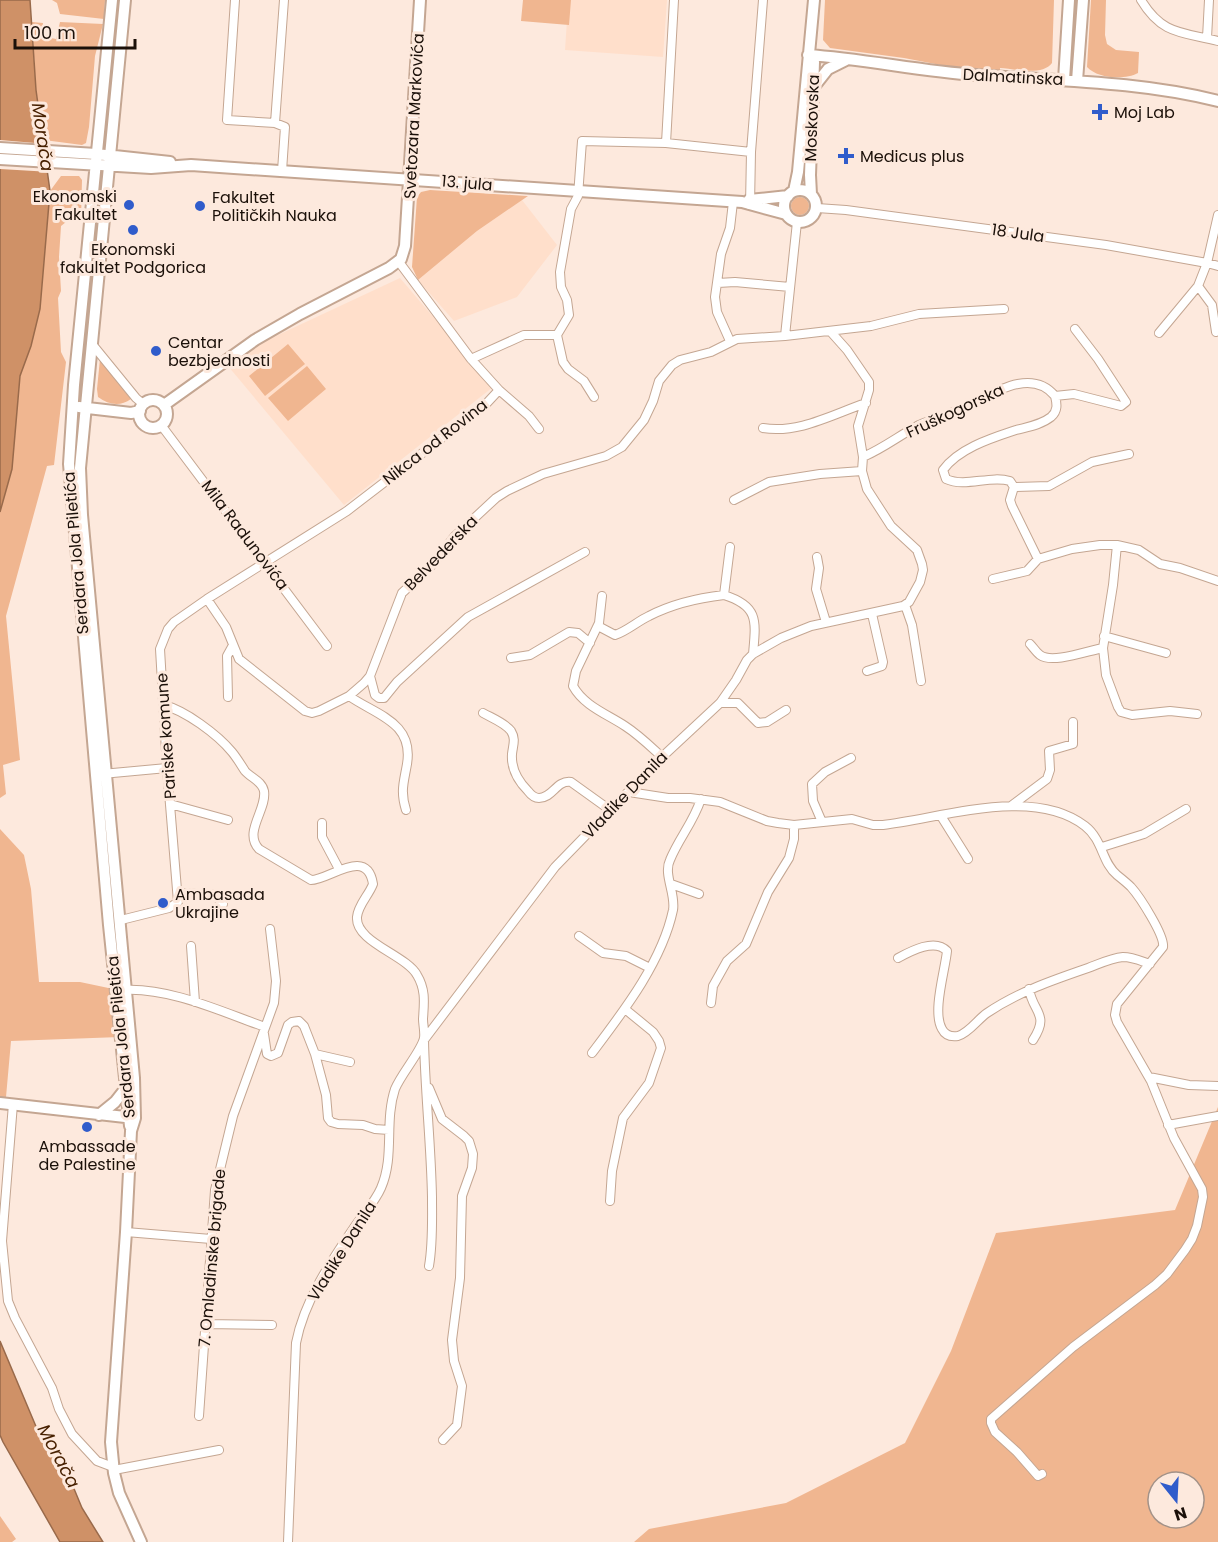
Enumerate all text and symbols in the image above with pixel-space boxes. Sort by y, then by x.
scale bar [15,12,135,50]
text: 100 m [24,20,76,45]
street label: Svetozara Markovića [398,33,430,199]
street label: Dalmatinska [962,63,1064,91]
street label: Moskovska [799,74,825,162]
water label: Morača [26,101,60,173]
place label: Moj Lab [1114,101,1175,124]
marker: Moj Lab [1091,103,1109,121]
place label: Medicus plus [860,145,964,168]
marker: Medicus plus [837,147,855,165]
street label: 13. jula [441,169,493,197]
place label: Ekonomski Fakultet [33,185,117,226]
place label: Fakultet Političkih Nauka [212,186,337,227]
marker: Ekonomski Fakultet [122,198,136,212]
marker: Fakultet Političkih Nauka [193,199,207,213]
street label: 18 Jula [990,218,1046,248]
marker: Ekonomski fakultet Podgorica [126,223,140,237]
place label: Ekonomski fakultet Podgorica [60,238,206,279]
place label: Centar bezbjednosti [168,331,270,372]
marker: Centar bezbjednosti [149,344,163,358]
street label: Fruškogorska [902,378,1008,444]
street label: Nikca od Rovina [378,394,492,490]
street label: Serdara Jola Piletića [57,471,95,635]
street label: Mila Radunovića [196,475,294,595]
street label: Belvederska [399,510,483,596]
street label: Pariske komune [150,672,182,800]
street label: Vladike Danila [577,746,673,844]
place label: Ambasada Ukrajine [175,883,265,924]
marker: Ambasada Ukrajine [156,896,170,910]
street label: Serdara Jola Piletića [101,955,141,1119]
marker: Ambassade de Palestine [80,1120,94,1134]
place label: Ambassade de Palestine [38,1135,136,1176]
street label: 7. Omladinske brigade [193,1168,231,1348]
street label: Vladike Danila [302,1197,382,1305]
water label: Morača [32,1420,86,1492]
north arrow [1146,1470,1206,1530]
text: N [1171,1501,1190,1527]

